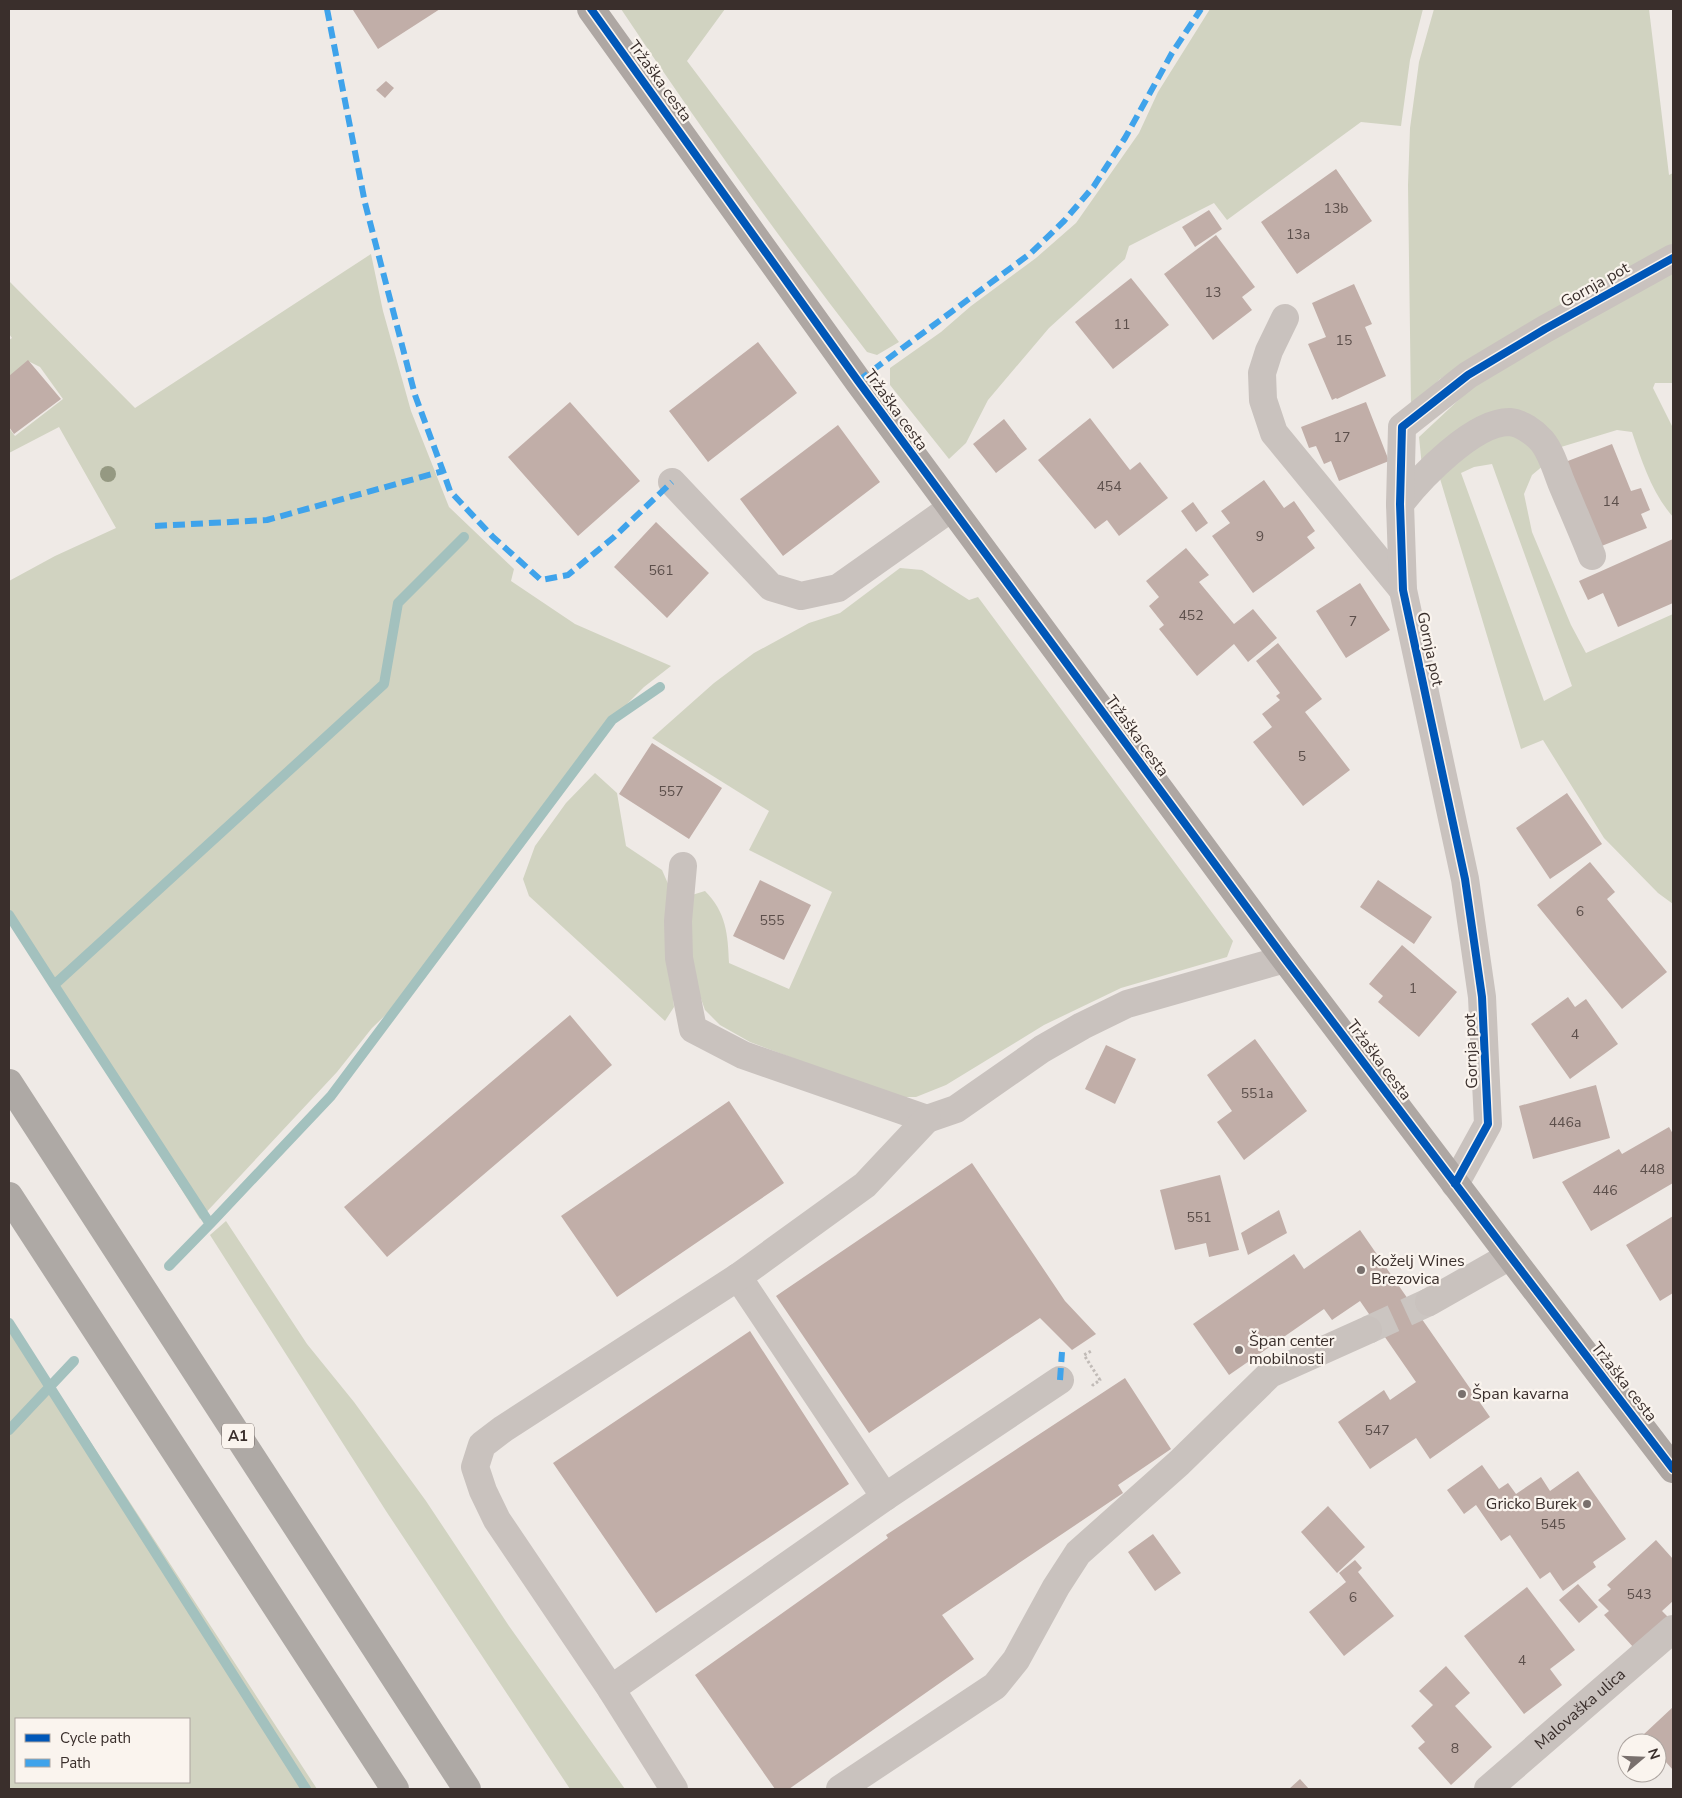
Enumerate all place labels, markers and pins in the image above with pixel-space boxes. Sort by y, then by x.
place label: Koželj Wines Brezovica [1371,1250,1465,1290]
marker: Koželj Wines Brezovica [1355,1264,1367,1276]
place label: Špan center mobilnosti [1249,1330,1335,1370]
marker: Špan center mobilnosti [1233,1344,1245,1356]
place label: Špan kavarna [1472,1383,1569,1405]
marker: Špan kavarna [1456,1388,1468,1400]
place label: Gricko Burek [1486,1493,1578,1515]
marker: Gricko Burek [1581,1498,1593,1510]

